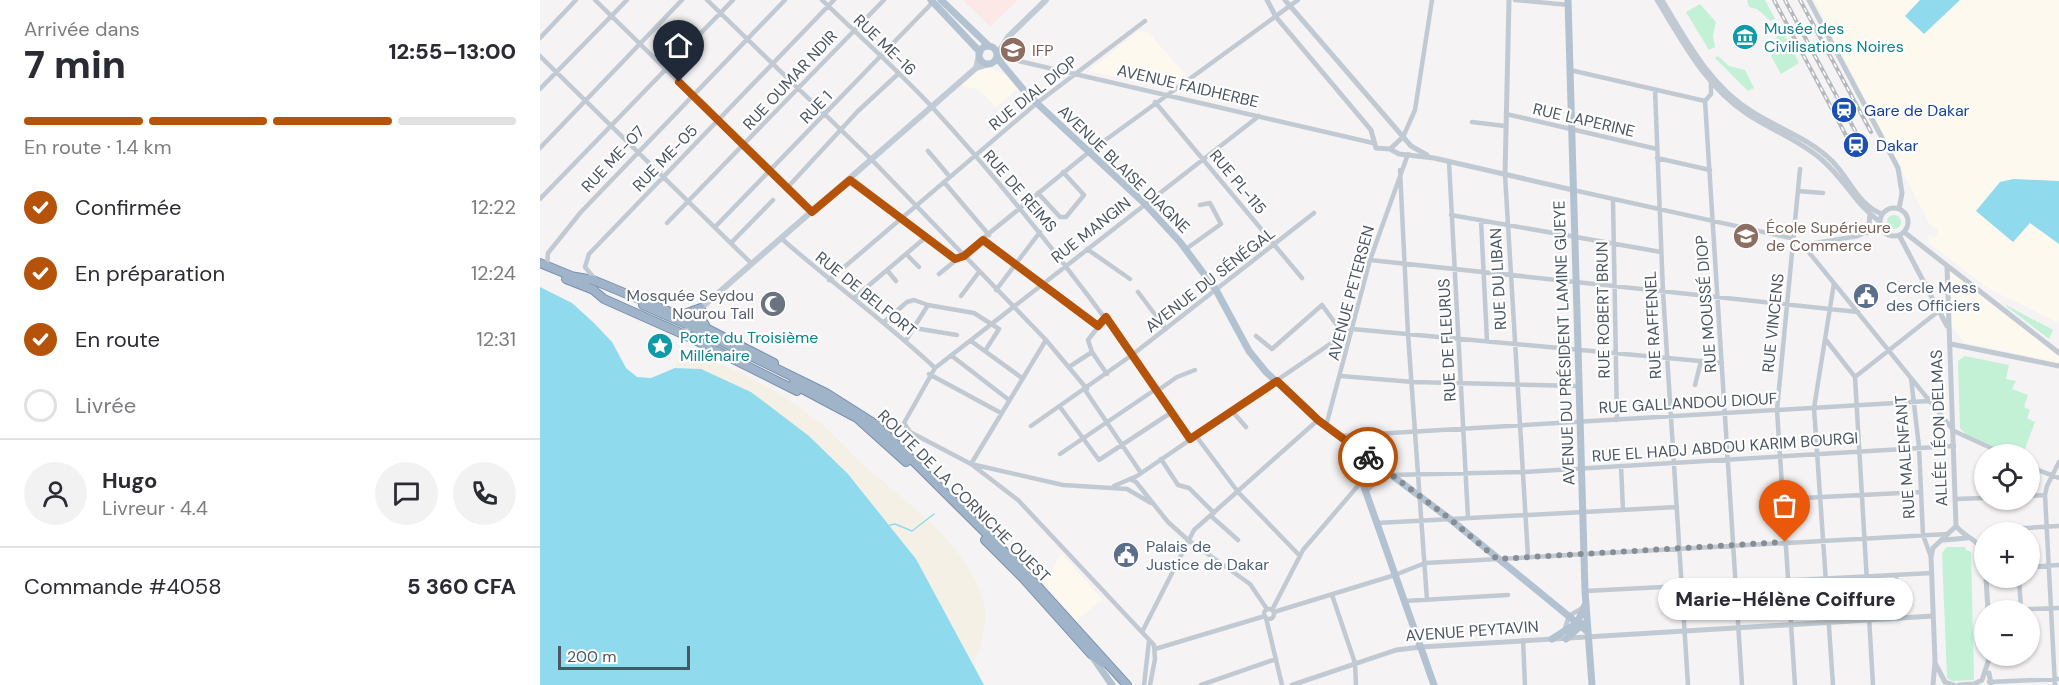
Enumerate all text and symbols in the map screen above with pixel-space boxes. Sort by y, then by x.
street label: RUE ME-16 [849,10,921,80]
text: Arrivée dans [24,16,140,42]
place label: Musée des Civilisations Noires [1764,18,1904,57]
pin [653,20,704,82]
museum icon: Musée des Civilisations Noires [1730,22,1760,52]
street label: RUE OUMAR NDIR [738,26,842,134]
icon: home [662,29,695,62]
school or university icon: IFP [998,35,1028,65]
text: 12:55–13:00 [388,37,516,66]
text: 7 min [24,39,126,90]
place label: IFP [1032,40,1054,61]
street label: RUE DIAL DIOP [985,51,1081,135]
street label: AVENUE FAIDHERBE [1115,60,1261,112]
street label: RUE 1 [795,86,837,128]
station icon: Gare de Dakar [1829,95,1859,125]
street label: RUE LAPERINE [1531,98,1637,142]
street label: AVENUE BLAISE DIAGNE [1054,100,1194,238]
place label: Gare de Dakar [1864,100,1970,121]
street label: RUE ME-05 [628,120,702,196]
street label: RUE ME-07 [577,121,649,197]
station icon: Dakar [1841,130,1871,160]
text: En route · 1.4 km [24,134,172,160]
place label: Dakar [1876,135,1918,156]
street label: RUE DE REIMS [978,145,1062,237]
street label: RUE PL-115 [1205,145,1271,219]
icon: check [24,191,57,224]
street label: RUE MANGIN [1047,192,1135,268]
text: Confirmée [75,193,182,222]
text: 12:22 [471,194,516,220]
street label: AVENUE DU PRÉSIDENT LAMINE GUEYE [1549,200,1579,486]
place label: École Supérieure de Commerce [1766,217,1891,256]
school or university icon: École Supérieure de Commerce [1731,221,1761,251]
street label: AVENUE DU SÉNÉGAL [1141,223,1279,337]
street label: AVENUE PETERSEN [1323,223,1379,363]
street label: RUE DU LIBAN [1485,227,1511,331]
street label: RUE MOUSSÉ DIOP [1691,234,1721,374]
street label: RUE ROBERT BRUN [1591,241,1615,379]
street label: RUE DE BELFORT [811,247,921,341]
icon: check [24,257,57,290]
text: En préparation [75,259,225,288]
text: 12:24 [471,260,516,286]
street label: RUE RAFFENEL [1640,270,1666,380]
street label: RUE VINCENS [1757,272,1789,374]
place label: Cercle Mess des Officiers [1886,277,1980,316]
street label: RUE DE FLEURUS [1433,278,1461,402]
public building icon: Cercle Mess des Officiers [1851,281,1881,311]
place label: Mosquée Seydou Nourou Tall [627,285,754,324]
mosque icon: Mosquée Seydou Nourou Tall [758,289,788,319]
icon: check [24,323,57,356]
text: En route [75,325,160,354]
text: 12:31 [476,326,516,352]
place label: Porte du Troisième Millénaire [680,327,818,366]
place icon: Porte du Troisième Millénaire [645,331,675,361]
street label: ALLÉE LÉON DELMAS [1926,349,1952,507]
street label: RUE GALLANDOU DIOUF [1598,388,1778,418]
text: Livrée [75,391,136,420]
street label: RUE MALENFANT [1890,394,1920,520]
street label: ROUTE DE LA CORNICHE OUEST [873,405,1055,587]
courier [1338,427,1398,487]
street label: RUE EL HADJ ABDOU KARIM BOURGI [1591,427,1859,467]
icon: bike [1352,441,1385,474]
map controls [1974,444,2040,666]
button: locate [1974,444,2040,510]
button: person [24,462,87,525]
button: chat [375,462,438,525]
button: phone [453,462,516,525]
text: Hugo [102,466,157,495]
pin [1759,480,1810,542]
icon: bag [1768,489,1801,522]
text: Livreur · 4.4 [102,495,208,521]
button: + [1974,522,2040,588]
place label: Palais de Justice de Dakar [1146,536,1269,575]
public building icon: Palais de Justice de Dakar [1111,540,1141,570]
text: Commande #4058 [24,572,222,601]
text: 5 360 CFA [407,572,516,601]
callout: Marie-Hélène Coiffure [1658,578,1912,620]
text: Marie-Hélène Coiffure [1675,586,1896,612]
button: − [1974,600,2040,666]
street label: AVENUE PEYTAVIN [1405,616,1539,646]
scale bar [558,643,690,670]
text: 200 m [567,646,616,667]

